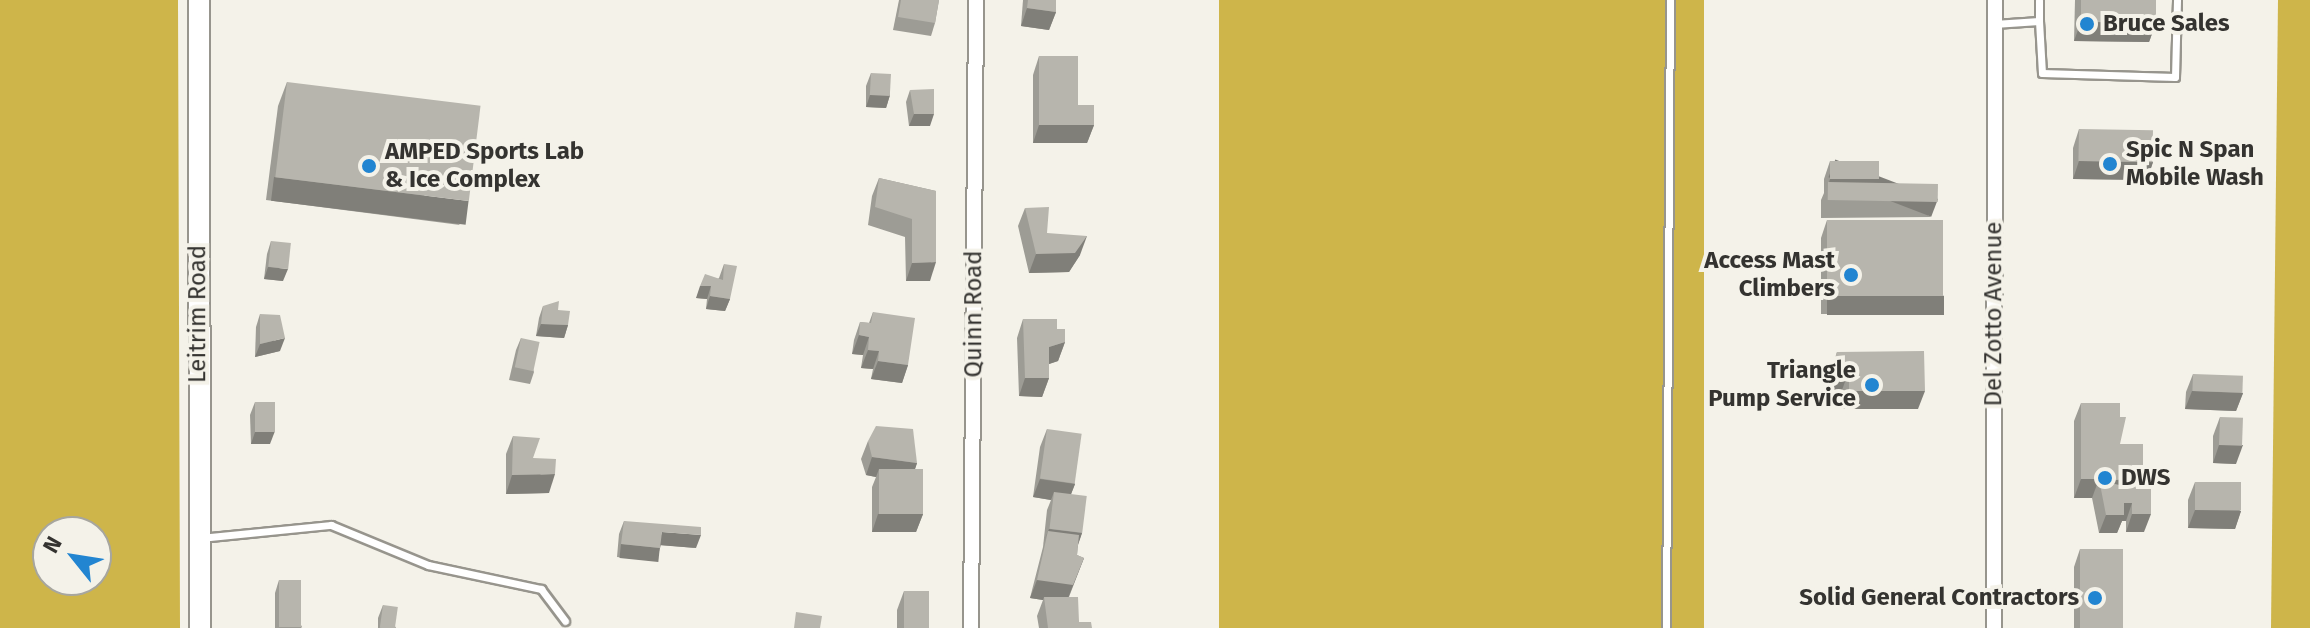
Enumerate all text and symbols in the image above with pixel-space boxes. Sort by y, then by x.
place label: Bruce Sales [2103,10,2230,38]
marker: Bruce Sales [2078,15,2096,33]
place label: Spic N Span Mobile Wash [2126,136,2264,192]
place label: AMPED Sports Lab & Ice Complex [385,138,584,194]
marker: Spic N Span Mobile Wash [2101,155,2119,173]
marker: AMPED Sports Lab & Ice Complex [360,157,378,175]
street label: Del Zotto Avenue [1980,222,2008,406]
street label: Leitrim Road [184,245,212,383]
place label: Access Mast Climbers [1704,247,1835,303]
street label: Quinn Road [960,250,988,378]
marker: Access Mast Climbers [1842,266,1860,284]
place label: Triangle Pump Service [1708,357,1856,413]
marker: Triangle Pump Service [1863,376,1881,394]
place label: DWS [2121,464,2170,492]
marker: DWS [2096,469,2114,487]
north arrow [32,516,112,596]
text: N [37,532,68,558]
place label: Solid General Contractors [1799,584,2079,612]
marker: Solid General Contractors [2086,589,2104,607]

